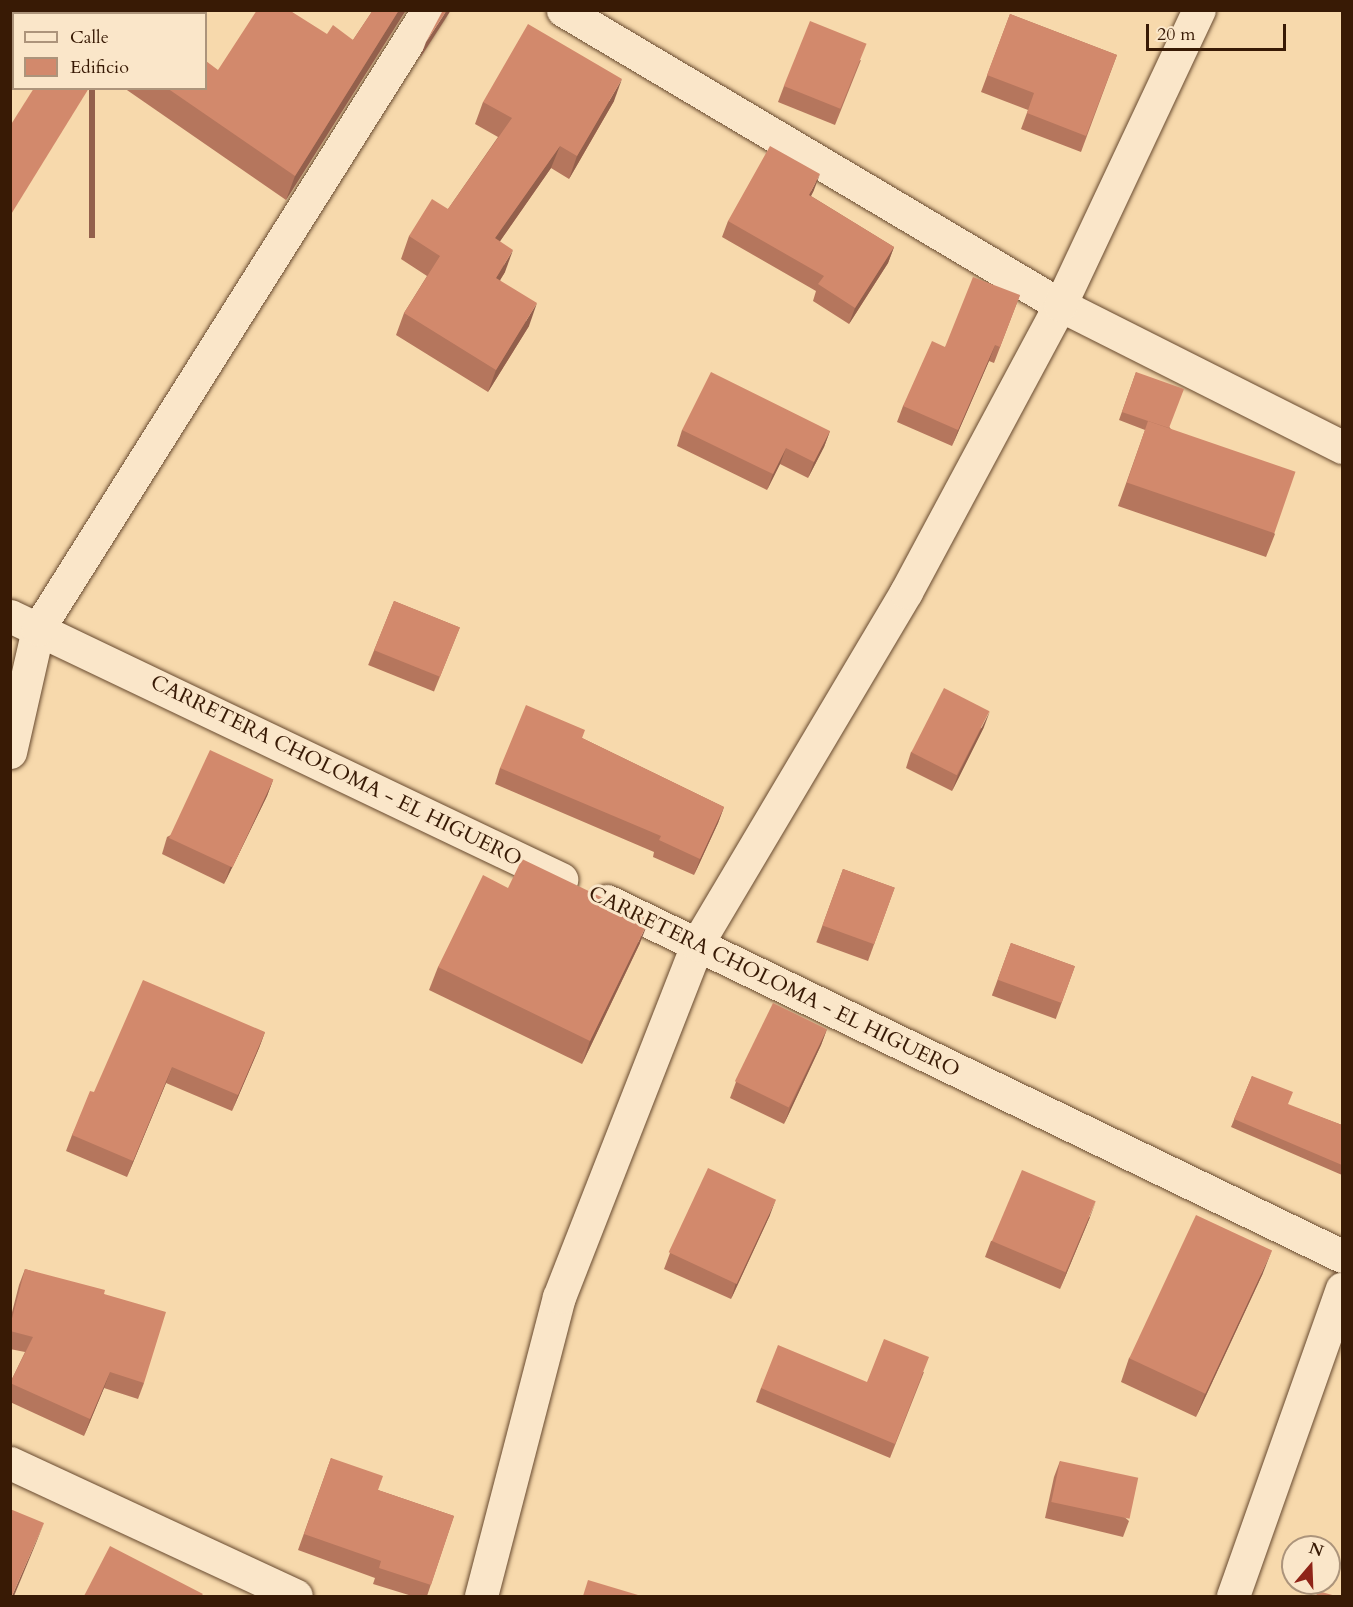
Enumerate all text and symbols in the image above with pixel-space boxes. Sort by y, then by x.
legend [12,12,207,90]
scale bar [1149,12,1288,50]
text: 20 m [1157,22,1196,47]
text: Calle [70,25,109,50]
text: Edificio [70,55,129,80]
street label: CARRETERA CHOLOMA - EL HIGUERO [146,670,526,872]
street label: CARRETERA CHOLOMA - EL HIGUERO [584,881,964,1083]
north arrow [1281,1535,1341,1595]
text: N [1306,1537,1326,1563]

